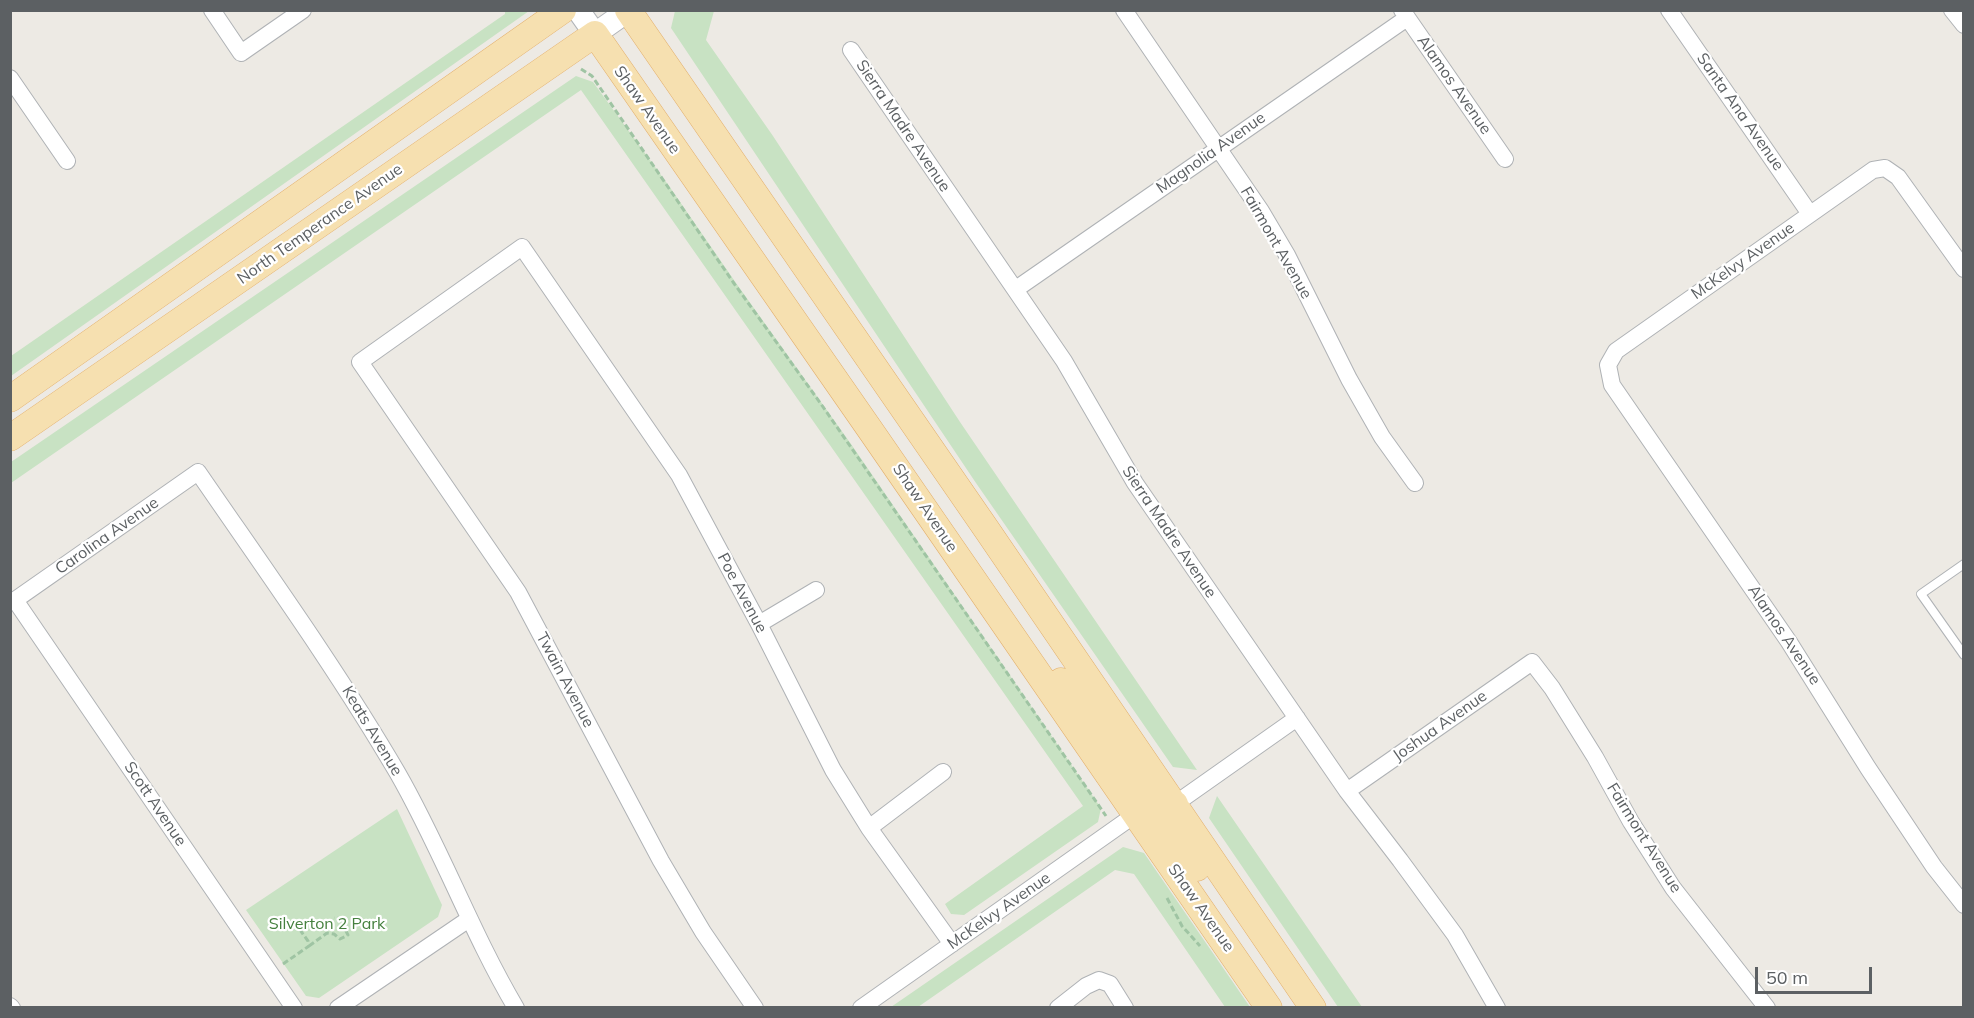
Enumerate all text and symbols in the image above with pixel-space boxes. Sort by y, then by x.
street label: Alamos Avenue [1413,32,1495,138]
street label: Santa Ana Avenue [1692,50,1788,174]
street label: Sierra Madre Avenue [852,56,954,196]
street label: Shaw Avenue [610,62,684,158]
street label: Magnolia Avenue [1153,108,1269,198]
street label: North Temperance Avenue [234,160,406,288]
street label: Fairmont Avenue [1236,184,1316,302]
street label: McKelvy Avenue [1688,218,1798,304]
street label: Shaw Avenue [888,460,962,556]
street label: Sierra Madre Avenue [1118,462,1220,602]
street label: Carolina Avenue [52,493,162,579]
street label: Poe Avenue [713,550,771,636]
street label: Alamos Avenue [1744,581,1824,689]
street label: Twain Avenue [532,629,598,731]
street label: Keats Avenue [338,682,406,780]
street label: Joshua Avenue [1389,686,1491,766]
street label: Scott Avenue [120,758,190,850]
street label: Fairmont Avenue [1602,780,1686,896]
street label: Shaw Avenue [1164,860,1238,956]
street label: McKelvy Avenue [944,868,1054,954]
park label: Silverton 2 Park [269,914,385,934]
scale bar [1758,955,1875,993]
text: 50 m [1766,966,1808,989]

